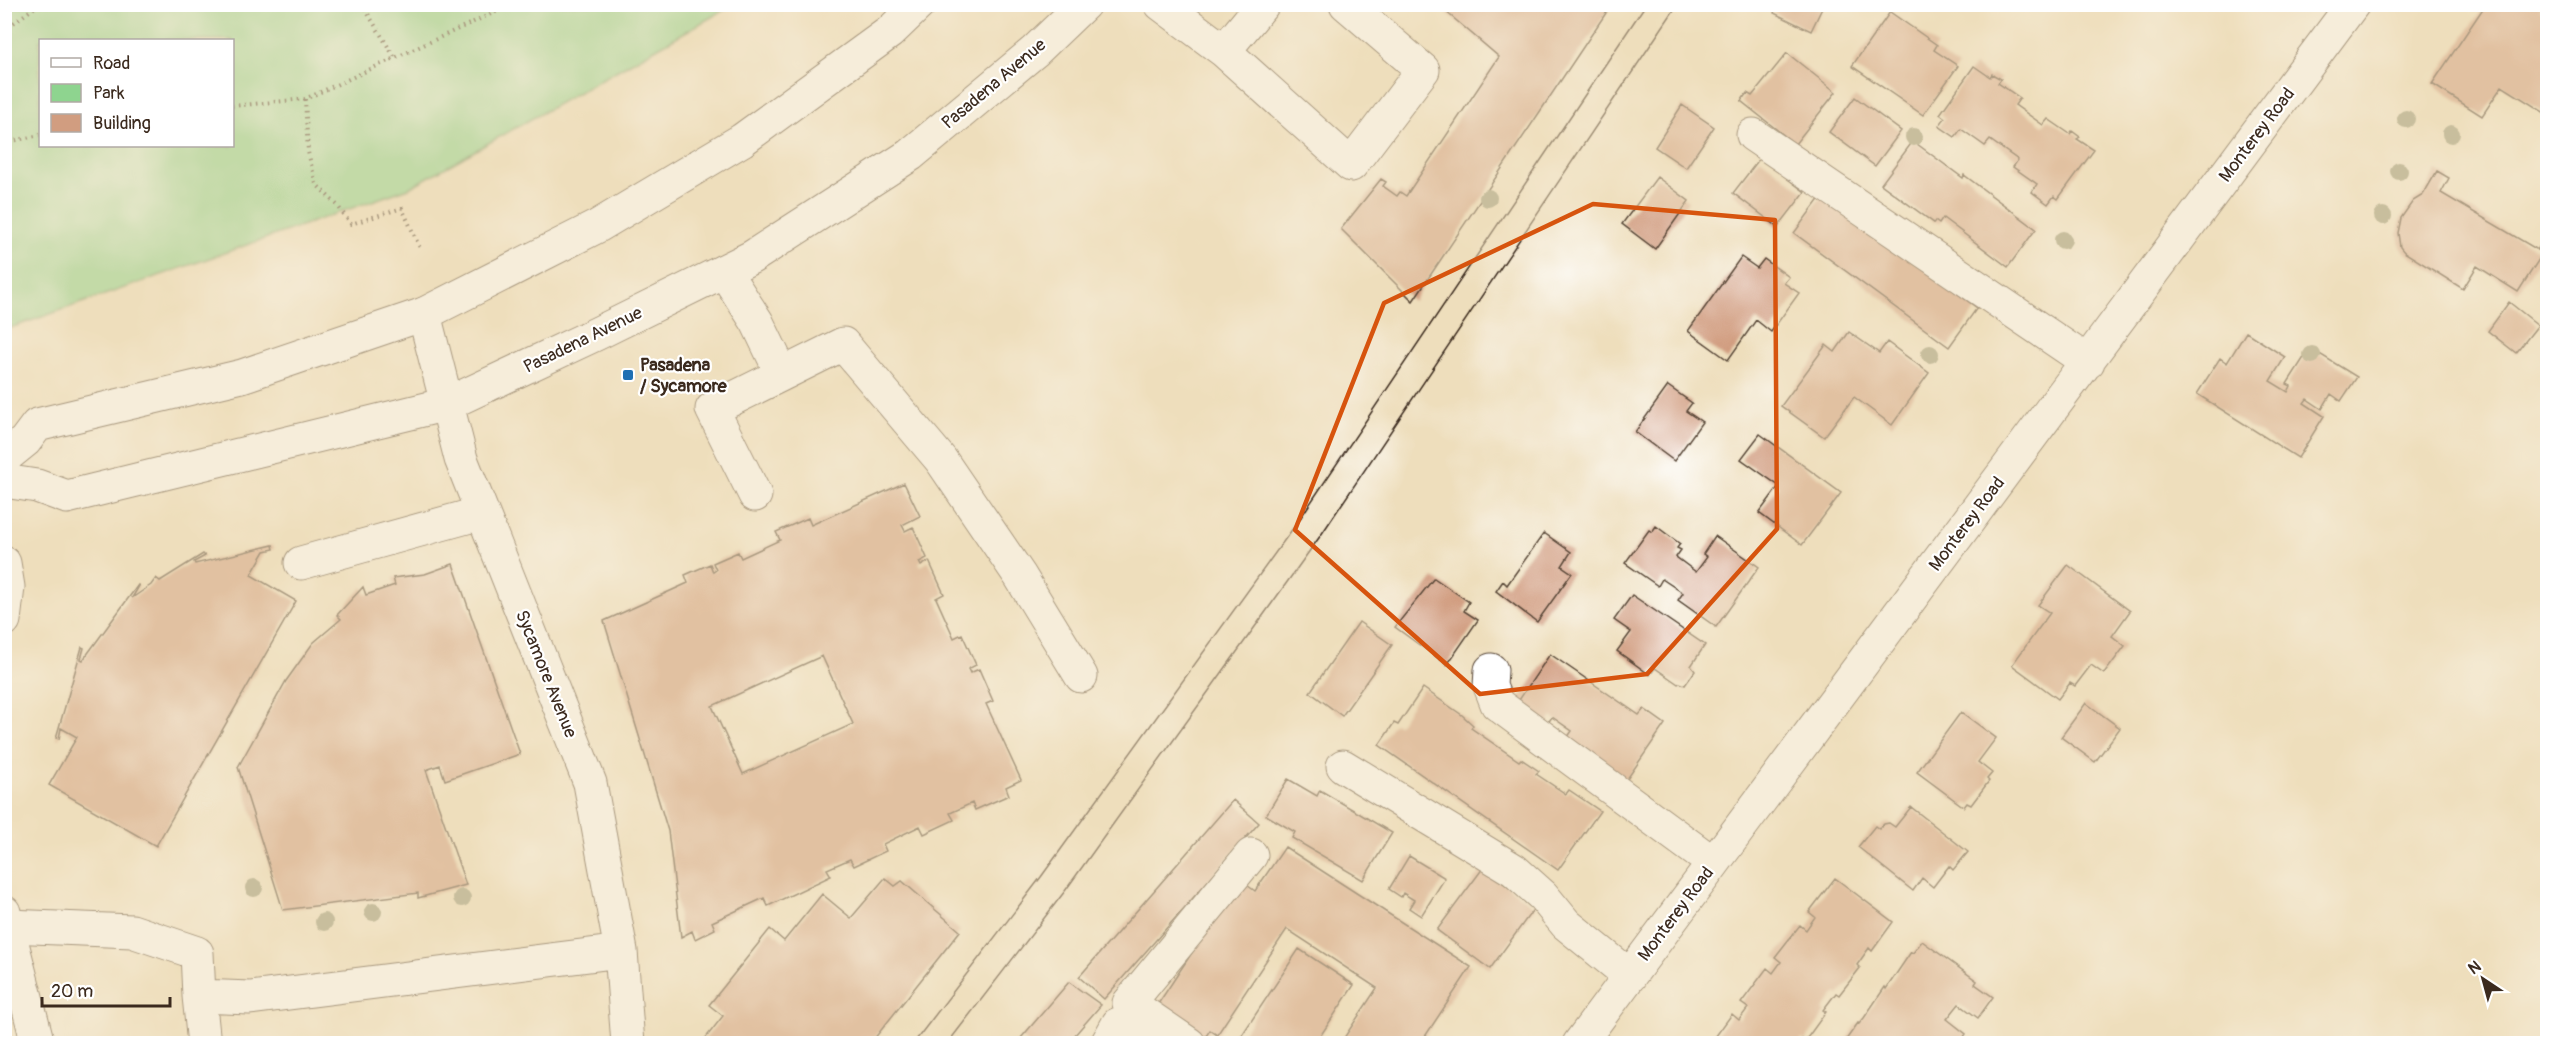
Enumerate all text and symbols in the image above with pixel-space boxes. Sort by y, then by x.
street label: Pasadena Avenue [937,34,1051,134]
legend [39,39,234,147]
text: Road [93,52,130,75]
text: Park [93,82,125,105]
street label: Monterey Road [2214,83,2300,187]
text: Building [93,112,151,135]
street label: Pasadena Avenue [520,301,646,379]
place label: Pasadena / Sycamore [640,354,728,398]
marker: Pasadena / Sycamore [621,368,635,382]
street label: Monterey Road [1924,472,2010,576]
street label: Sycamore Avenue [510,607,582,741]
street label: Monterey Road [1633,862,1719,966]
north arrow [2453,949,2513,1009]
text: N [2465,956,2485,979]
scale bar [42,970,170,1008]
text: 20 m [51,980,93,1003]

